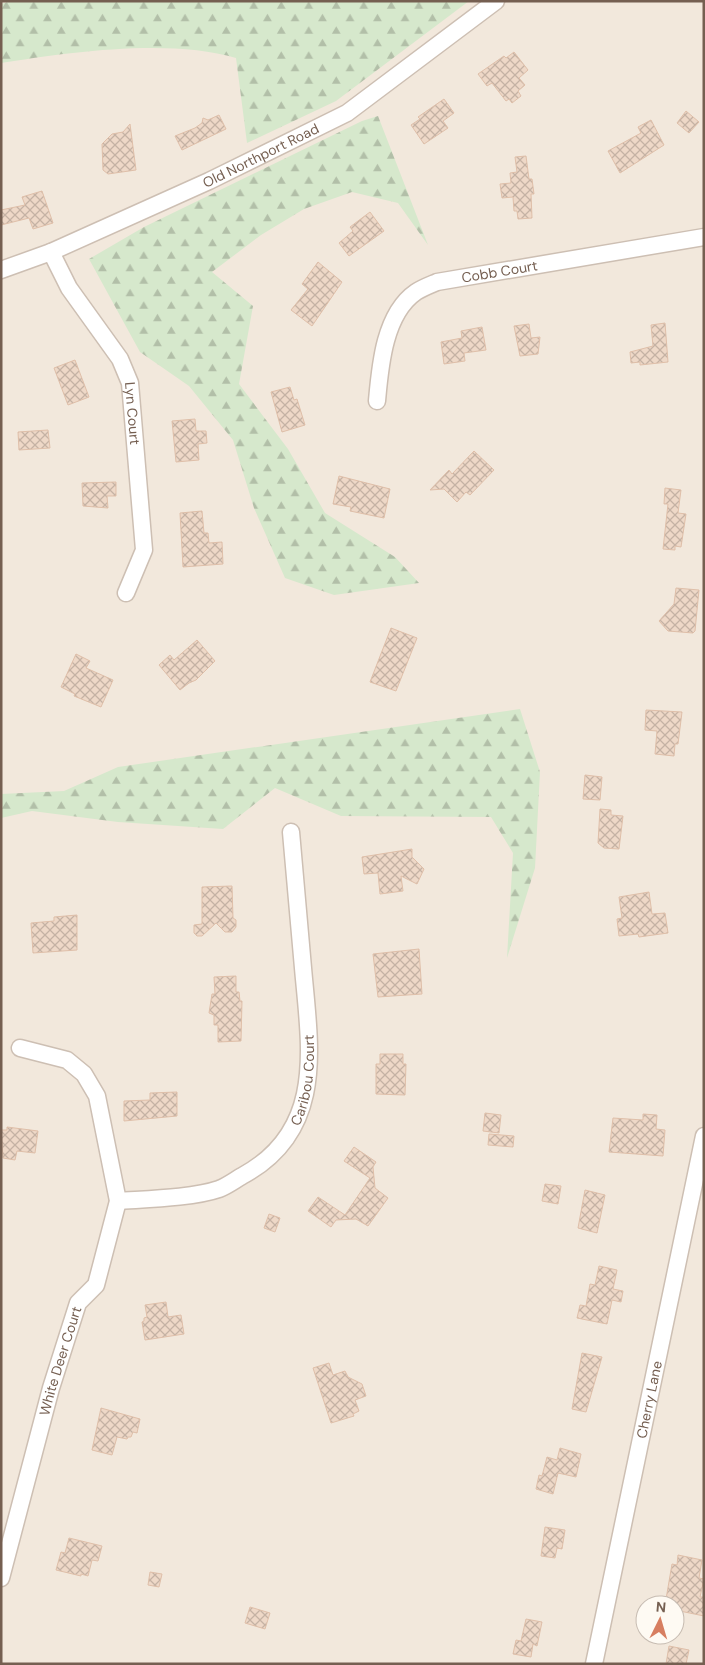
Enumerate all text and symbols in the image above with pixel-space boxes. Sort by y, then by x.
street label: Old Northport Road [200,119,322,192]
street label: Cobb Court [460,256,539,287]
street label: Lyn Court [121,381,144,445]
street label: Caribou Court [286,1034,318,1128]
street label: White Deer Court [35,1304,85,1418]
street label: Cherry Lane [632,1359,666,1440]
north arrow [635,1595,685,1645]
text: N [655,1598,667,1616]

